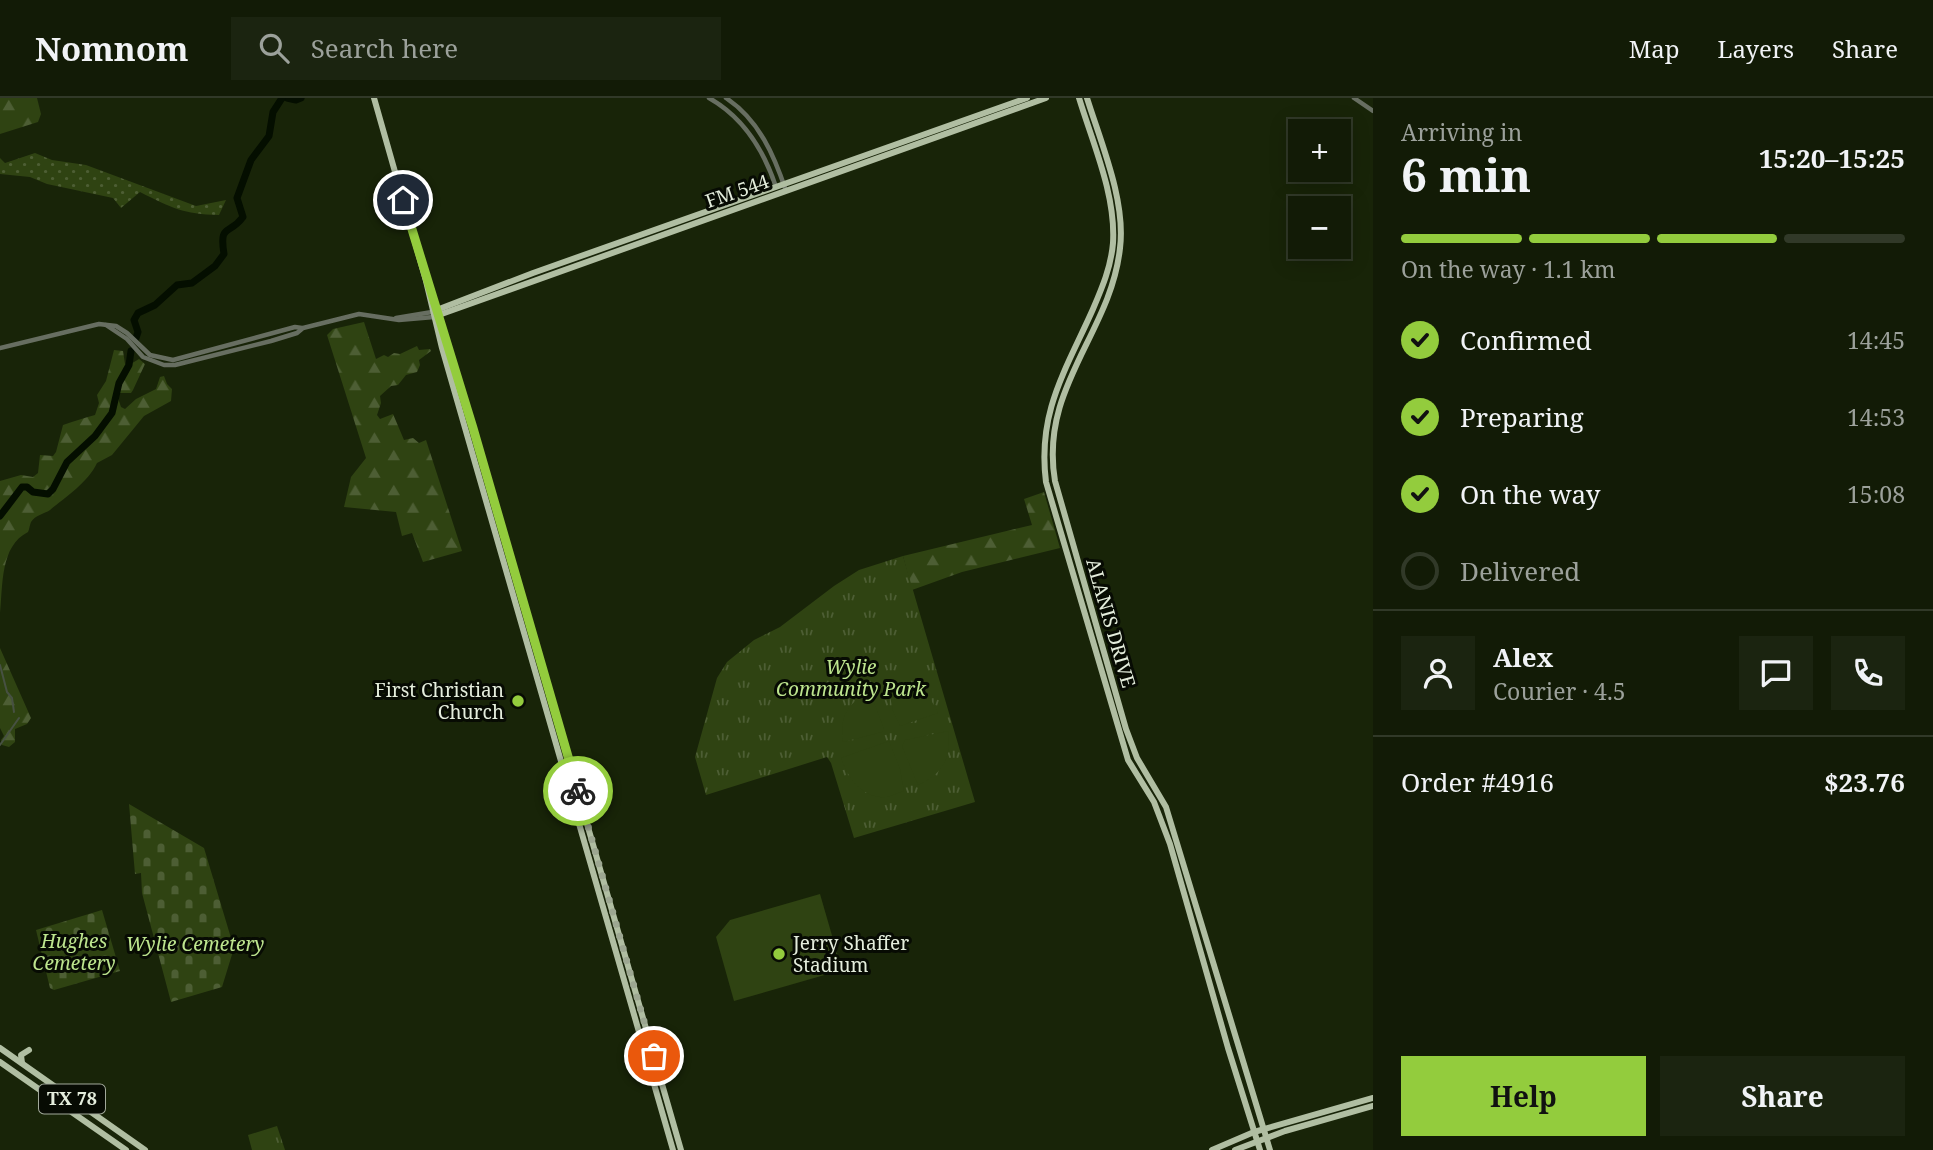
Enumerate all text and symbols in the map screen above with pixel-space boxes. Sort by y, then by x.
search box [231,17,721,80]
text: Nomnom [35,26,189,71]
icon: search [255,29,293,67]
text: Search here [311,30,458,66]
text: Map [1629,32,1680,65]
text: Layers [1718,32,1794,65]
text: Share [1832,32,1898,65]
text: Arriving in [1401,116,1522,148]
map controls [1288,119,1351,259]
button: + [1288,119,1351,182]
text: 15:20–15:25 [1759,140,1905,176]
text: 6 min [1401,143,1531,205]
street label: FM 544 [702,168,773,214]
pin [373,170,433,230]
icon: home [384,181,422,219]
button: − [1288,196,1351,259]
text: On the way · 1.1 km [1401,253,1616,285]
icon: check [1401,321,1439,359]
text: Confirmed [1460,322,1592,358]
text: 14:45 [1847,324,1905,356]
icon: check [1401,398,1439,436]
text: Preparing [1460,399,1584,435]
text: 14:53 [1847,401,1905,433]
icon: check [1401,475,1439,513]
text: On the way [1460,476,1600,512]
text: 15:08 [1847,478,1905,510]
text: Delivered [1460,553,1580,589]
street label: ALANIS DRIVE [1080,555,1142,691]
button: person [1401,636,1475,710]
button: chat [1739,636,1813,710]
button: phone [1831,636,1905,710]
text: Alex [1493,639,1553,675]
park label: Wylie Community Park [776,654,927,702]
text: Courier · 4.5 [1493,675,1626,707]
place label: First Christian Church [375,677,504,725]
marker: First Christian Church [510,693,526,709]
courier [543,756,613,826]
text: Order #4916 [1401,764,1554,800]
text: $23.76 [1824,764,1905,800]
icon: bike [559,772,597,810]
park label: Hughes Cemetery [33,928,115,976]
place label: Jerry Shaffer Stadium [792,930,909,978]
park label: Wylie Cemetery [126,931,264,957]
marker: Jerry Shaffer Stadium [771,946,787,962]
pin [624,1026,684,1086]
icon: bag [635,1037,673,1075]
button: Help [1401,1056,1646,1136]
button: Share [1660,1056,1905,1136]
road number: TX 78 [39,1084,105,1114]

